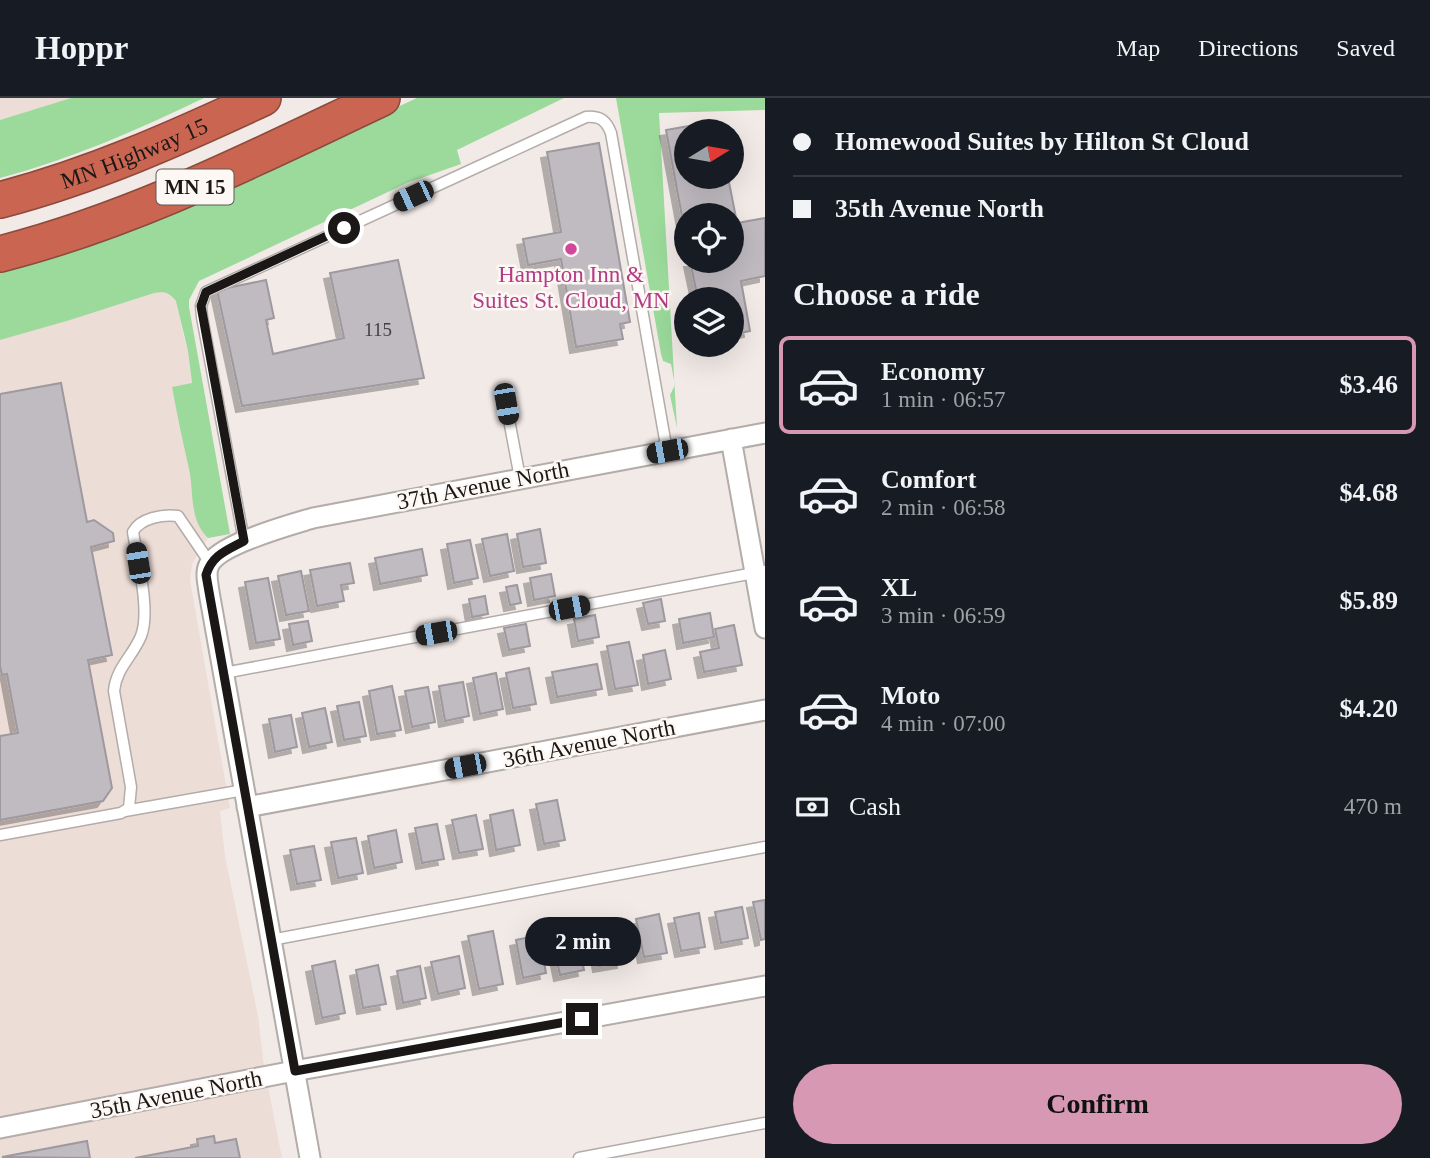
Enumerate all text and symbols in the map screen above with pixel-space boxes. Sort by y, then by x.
text: Hoppr [35,30,129,66]
text: Map [1116,35,1160,61]
text: Directions [1198,35,1298,61]
text: Saved [1336,35,1395,61]
street label: MN Highway 15 [57,113,211,194]
north arrow [674,119,744,189]
map controls [674,119,744,357]
text: Homewood Suites by Hilton St Cloud [835,127,1249,156]
road number: MN 15 [156,170,234,204]
car [390,178,437,214]
text: 35th Avenue North [835,194,1044,223]
button: locate [674,203,744,273]
route start [328,212,360,244]
marker: Hampton Inn & Suites St. Cloud, MN [563,241,579,257]
place label: Hampton Inn & Suites St. Cloud, MN [472,262,670,313]
text: Choose a ride [793,276,980,312]
button: layers [674,287,744,357]
house number: 115 [364,319,392,340]
icon: car [797,354,860,417]
text: Economy [881,357,985,386]
text: $3.46 [1340,370,1398,399]
car [493,381,520,427]
text: 1 min · 06:57 [881,387,1006,412]
car [645,437,690,465]
street label: 37th Avenue North [395,456,572,514]
icon: car [797,462,860,525]
text: Comfort [881,465,976,494]
text: $4.68 [1340,478,1398,507]
text: 2 min · 06:58 [881,495,1006,520]
car [125,541,152,585]
icon: car [797,570,860,633]
text: XL [881,573,917,602]
text: $5.89 [1340,586,1398,615]
car [547,594,592,622]
text: 3 min · 06:59 [881,603,1006,628]
car [414,619,459,647]
icon: car [797,678,860,741]
text: Moto [881,681,940,710]
text: $4.20 [1340,694,1398,723]
text: 4 min · 07:00 [881,711,1006,736]
street label: 36th Avenue North [501,714,678,772]
car [443,752,488,780]
icon: cash [793,788,831,826]
text: Cash [849,792,901,821]
text: 470 m [1344,794,1402,819]
callout: 2 min [524,918,640,967]
text: 2 min [555,929,611,954]
route end [566,1003,598,1035]
button: Confirm [793,1064,1402,1144]
street label: 35th Avenue North [88,1065,265,1123]

